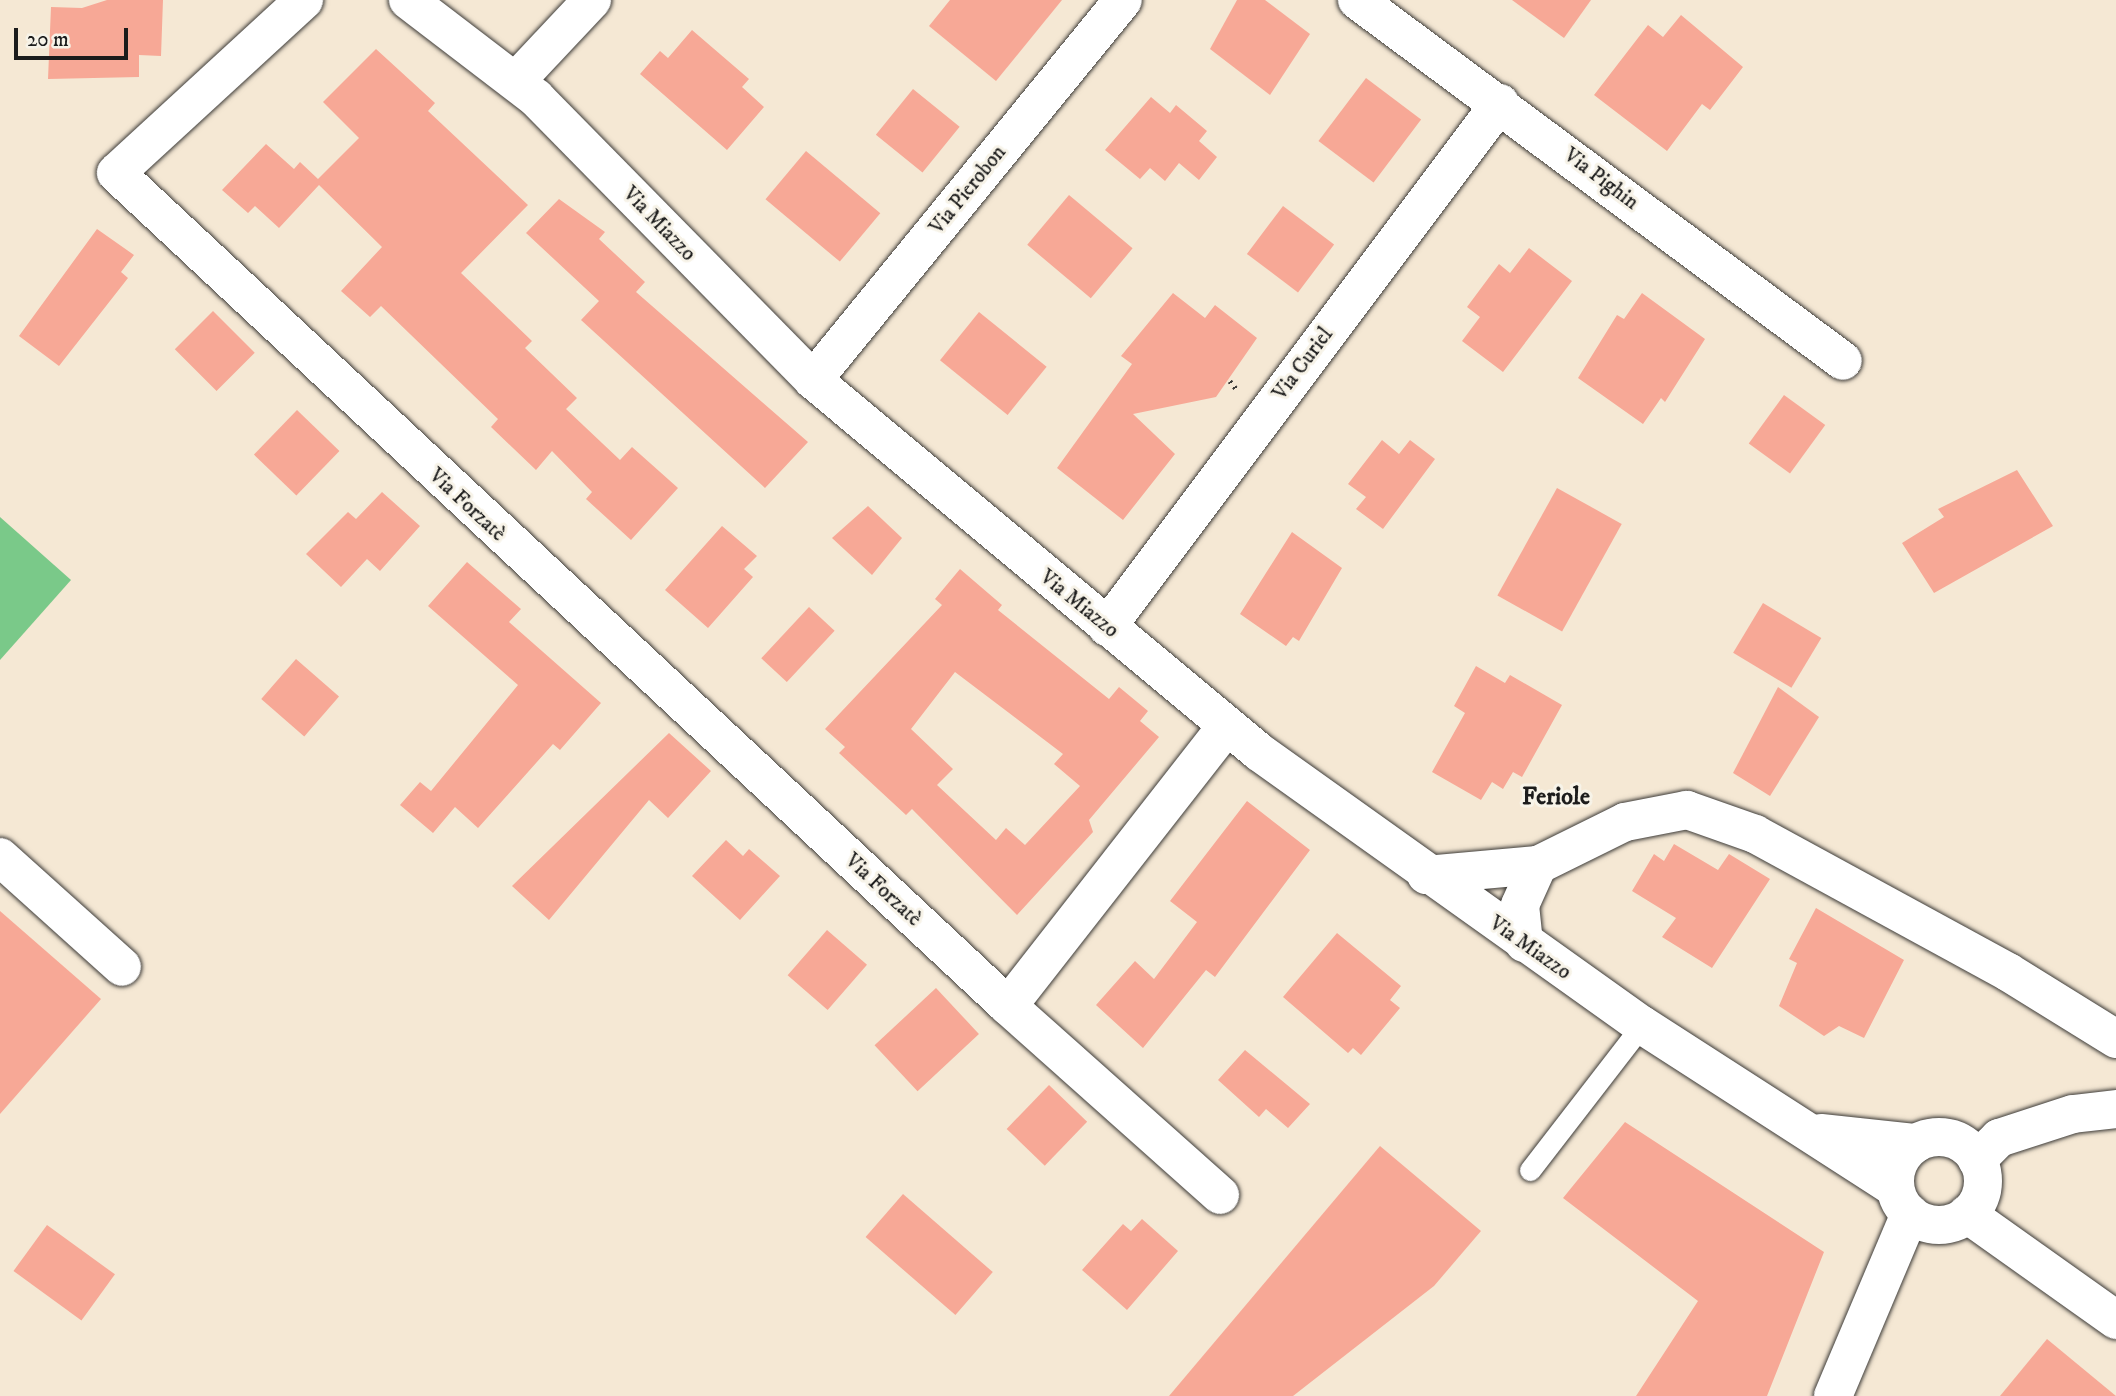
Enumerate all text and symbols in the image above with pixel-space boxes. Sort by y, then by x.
scale bar [18,14,131,58]
text: 20 m [27,27,69,53]
street label: Via Pierobon [924,140,1012,240]
street label: Via Pighin [1559,143,1643,215]
street label: Via Miazzo [617,181,701,267]
street label: Via Curiel [1268,323,1338,405]
street label: Via Forzatè [423,463,511,547]
street label: Via Miazzo [1035,565,1123,643]
district label: Feriole [1522,784,1590,812]
street label: Via Forzatè [839,848,927,932]
street label: Via Miazzo [1484,911,1576,985]

